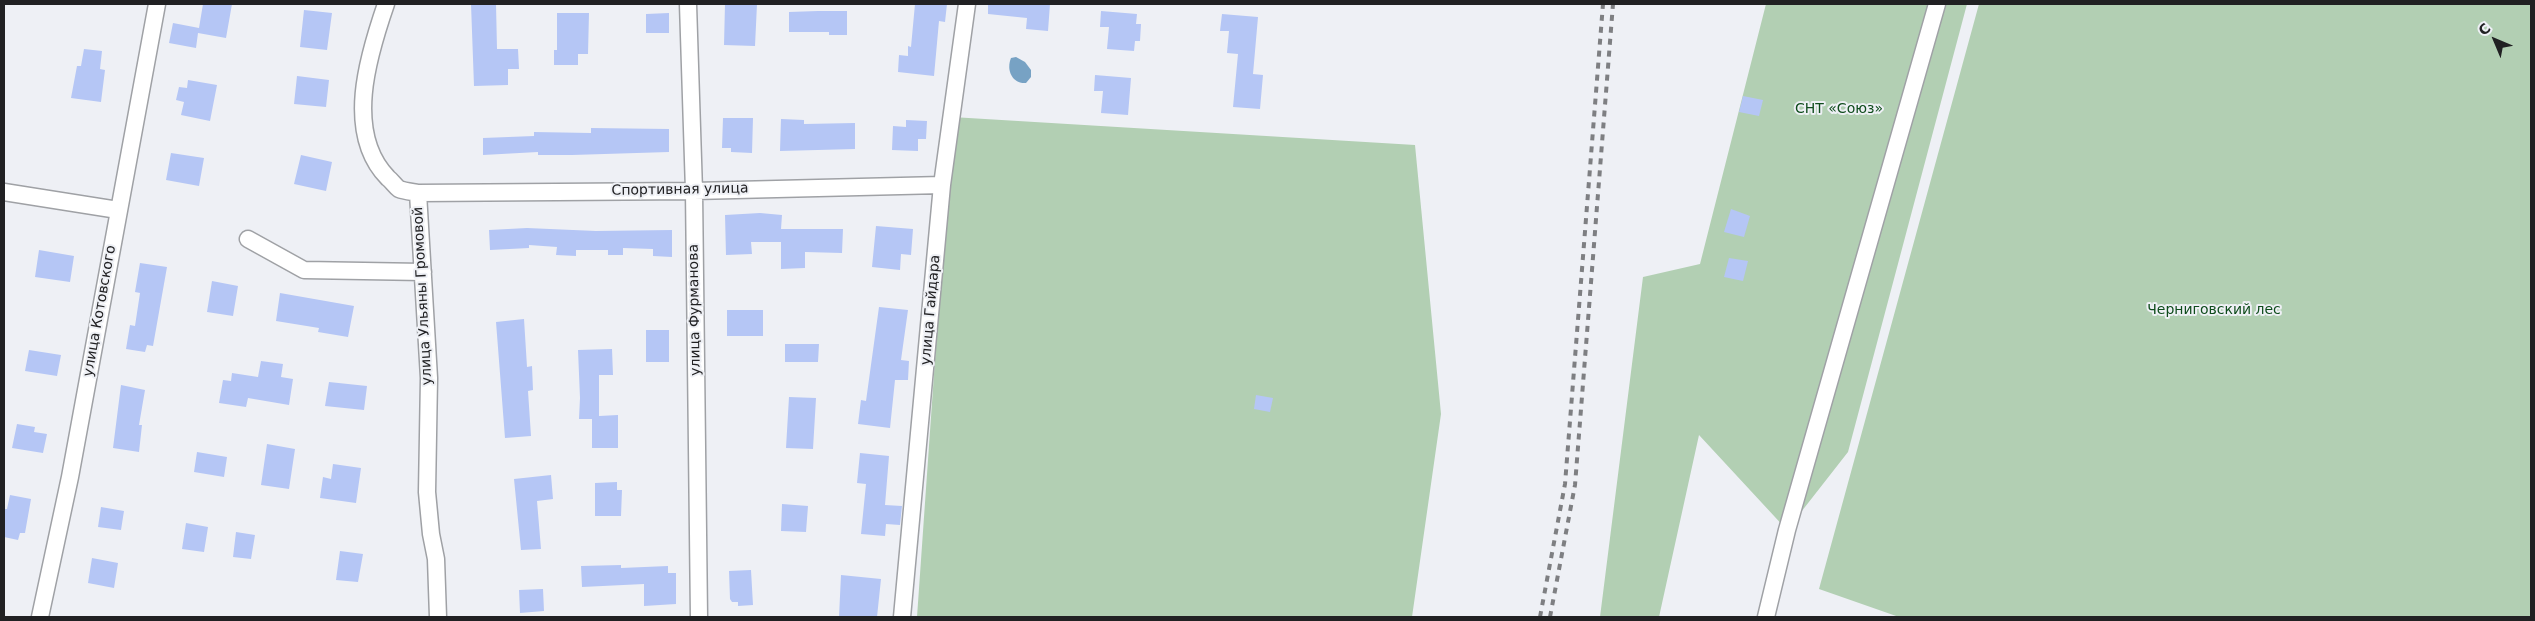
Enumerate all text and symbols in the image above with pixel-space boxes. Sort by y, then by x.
north arrow [2470,15,2520,65]
text: С [2475,20,2494,39]
park label: СНТ «Союз» [1795,101,1883,117]
street label: Спортивная улица [611,180,749,200]
street label: улица Ульяны Громовой [410,206,436,386]
street label: улица Котовского [80,244,120,378]
street label: улица Фурманова [685,244,705,376]
street label: улица Гайдара [918,254,944,366]
park label: Черниговский лес [2147,302,2281,318]

